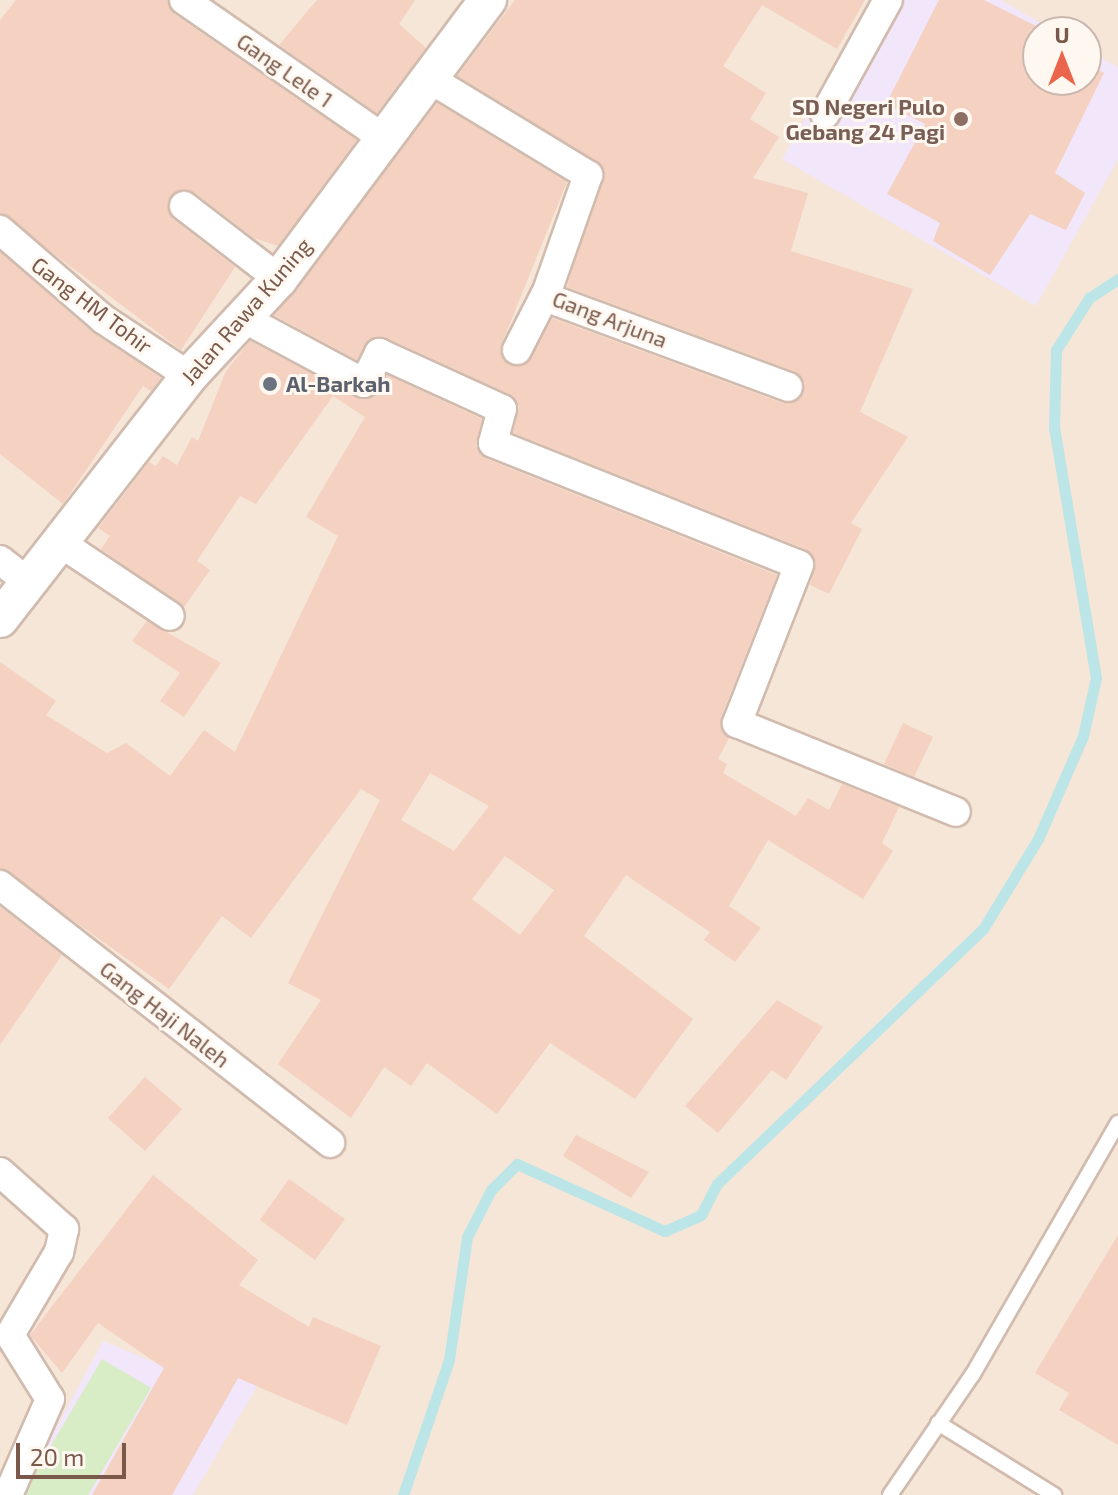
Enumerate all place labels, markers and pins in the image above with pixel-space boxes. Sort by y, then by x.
place label: SD Negeri Pulo Gebang 24 Pagi [786,93,945,144]
marker: SD Negeri Pulo Gebang 24 Pagi [952,110,970,128]
place label: Al-Barkah [286,371,390,397]
marker: Al-Barkah [261,375,279,393]

